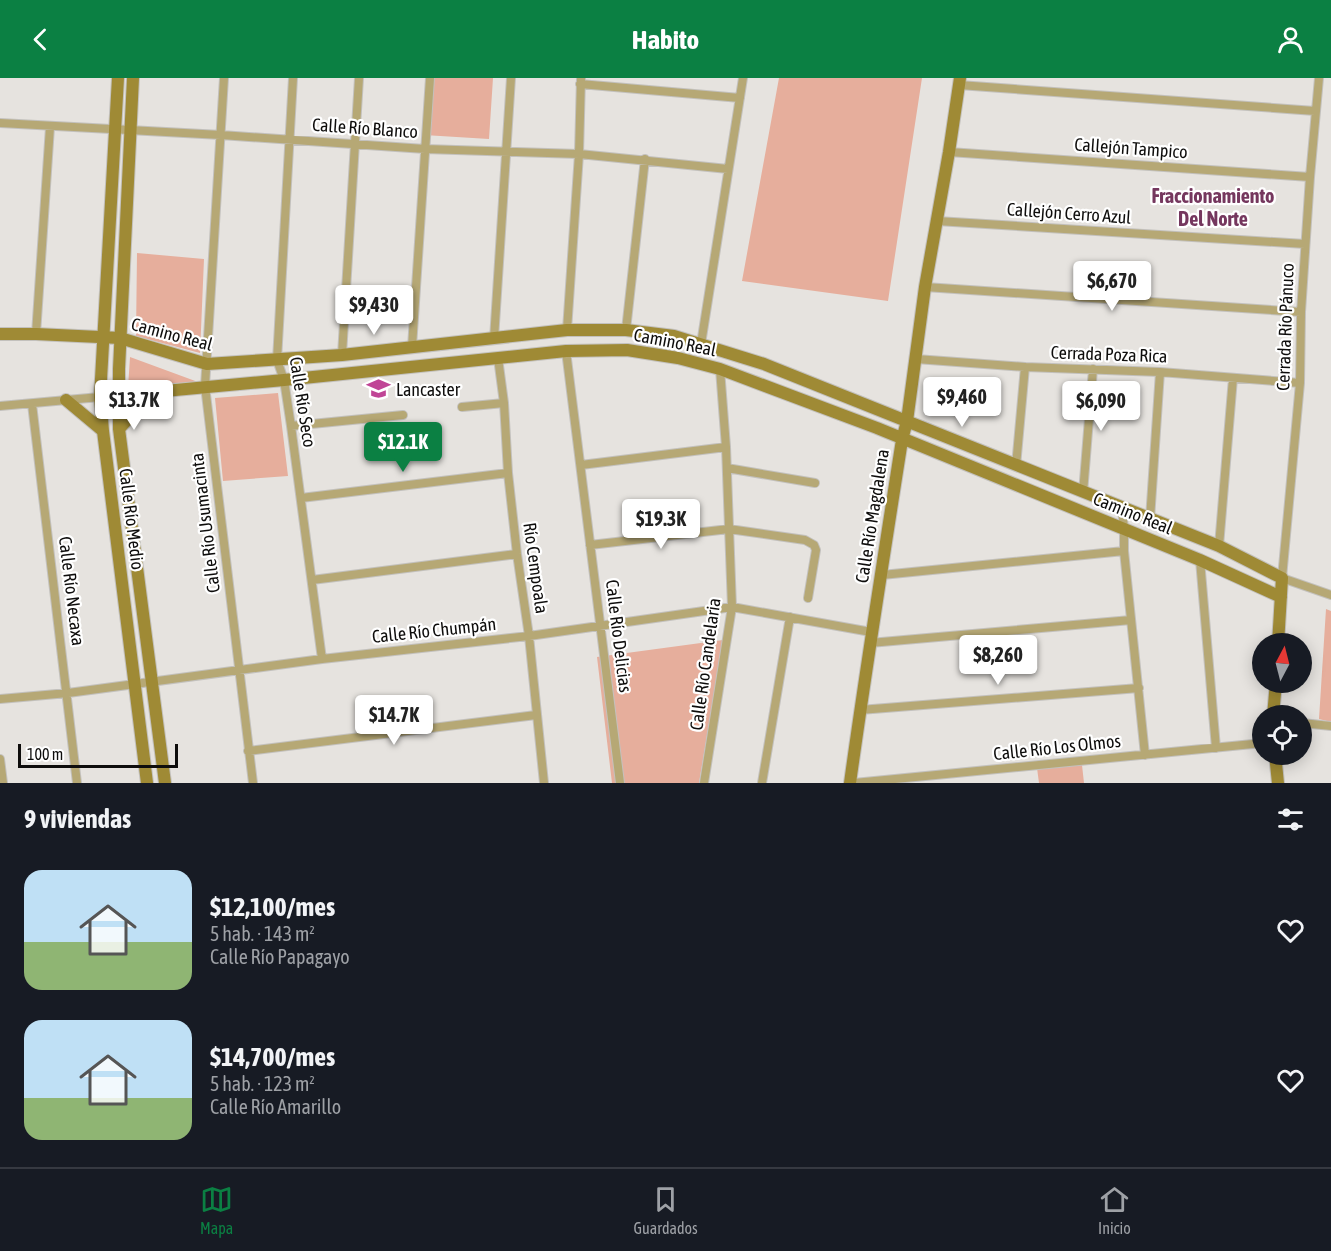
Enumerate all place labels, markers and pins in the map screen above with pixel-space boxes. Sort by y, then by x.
pin: $6,670 [1063,261,1161,312]
pin: $9,430 [325,285,423,336]
school or university icon: Lancaster [365,376,391,402]
pin: $9,460 [913,377,1011,428]
place label: Lancaster [396,379,461,400]
pin: $13.7K [85,380,183,431]
pin: $6,090 [1052,381,1150,432]
pin: $12.1K [354,422,452,473]
pin: $19.3K [612,499,710,550]
pin: $8,260 [949,635,1047,686]
pin: $14.7K [345,695,443,746]

